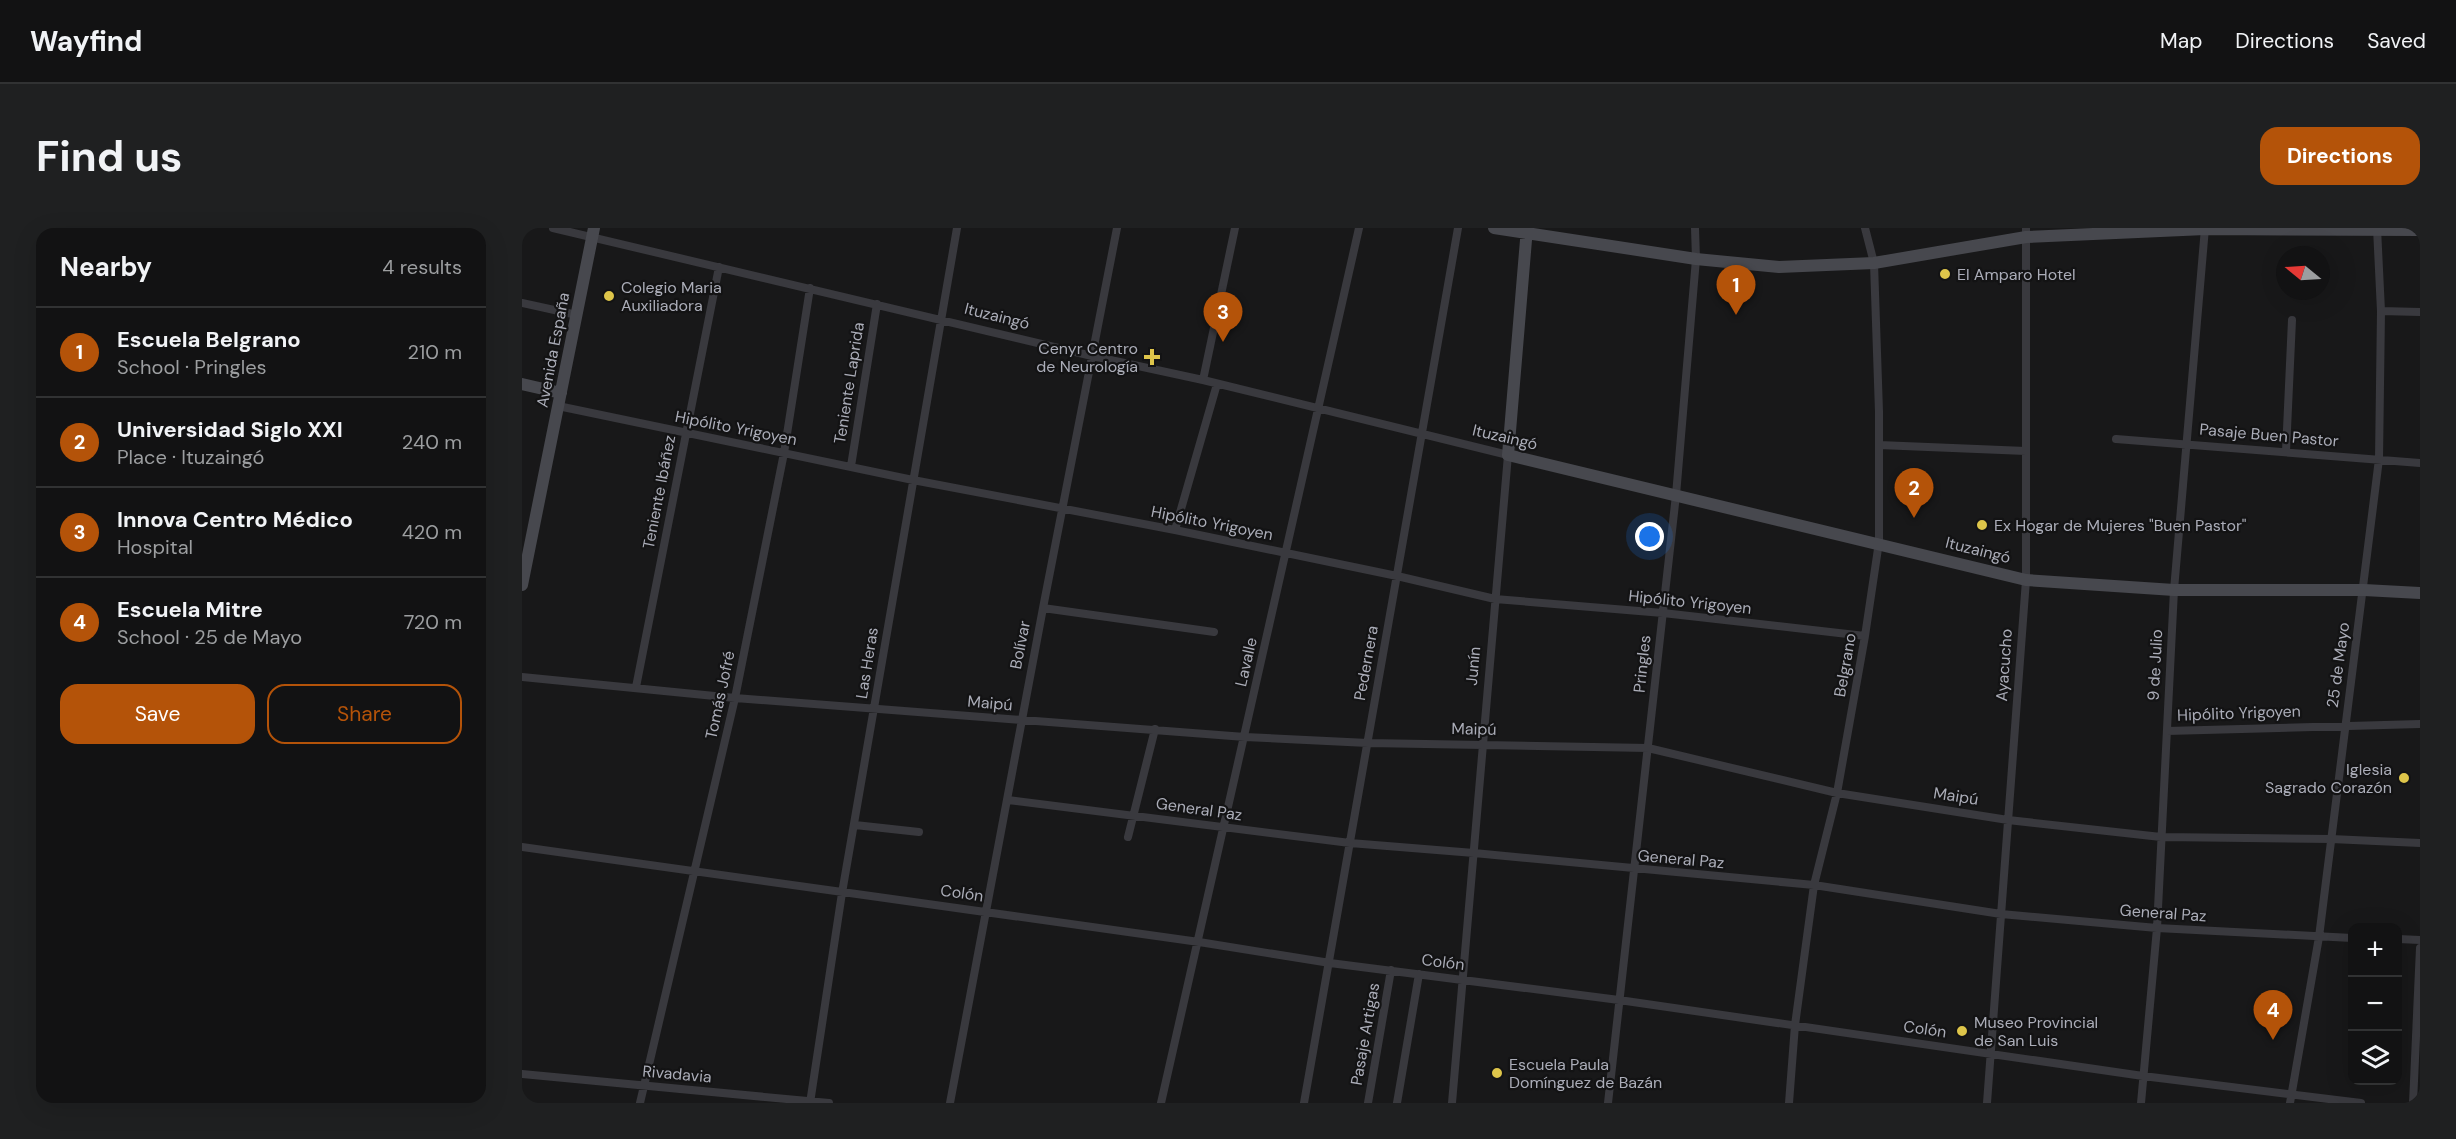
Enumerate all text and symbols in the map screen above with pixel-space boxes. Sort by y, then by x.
text: Wayfind [30,23,142,60]
text: Map [2160,27,2202,55]
text: Directions [2235,27,2334,55]
text: Saved [2367,27,2426,55]
button: Directions [2260,127,2420,185]
text: Find us [36,129,182,184]
north arrow [2276,246,2330,300]
text: Nearby [60,250,152,284]
text: 4 results [382,254,462,280]
place label: El Amparo Hotel [1957,264,2076,285]
pin: 1 [1716,266,1756,315]
marker: El Amparo Hotel [1938,267,1952,281]
place label: Colegio Maria Auxiliadora [621,277,722,316]
marker: Colegio Maria Auxiliadora [602,289,616,303]
street label: Avenida España [532,291,574,409]
pin: 3 [1204,292,1242,342]
street label: Ituzaingó [962,298,1032,334]
street label: Teniente Laprida [829,321,869,445]
text: Escuela Belgrano [117,325,301,354]
place label: Cenyr Centro de Neurología [1036,338,1138,377]
text: 1 [76,339,83,365]
text: 210 m [407,339,462,365]
marker: Cenyr Centro de Neurología [1143,348,1161,366]
text: School · Pringles [117,354,267,380]
street label: Hipólito Yrigoyen [673,406,799,450]
text: Universidad Siglo XXI [117,415,343,444]
street label: Pasaje Buen Pastor [2199,418,2340,452]
street label: Ituzaingó [1470,419,1540,455]
text: 2 [74,429,85,455]
text: 240 m [402,429,462,455]
street label: Teniente Ibáñez [638,433,680,551]
text: Place · Ituzaingó [117,444,264,470]
pin: 2 [1894,468,1934,518]
street label: Hipólito Yrigoyen [1149,501,1275,545]
text: Innova Centro Médico [117,505,353,534]
place label: Ex Hogar de Mujeres "Buen Pastor" [1994,515,2247,536]
marker: Ex Hogar de Mujeres "Buen Pastor" [1975,518,1989,532]
text: 3 [73,519,86,545]
text: 420 m [402,519,462,545]
your location [1635,522,1664,551]
street label: Ituzaingó [1943,532,2013,568]
text: Hospital [117,534,193,560]
street label: Hipólito Yrigoyen [1627,585,1753,619]
text: Escuela Mitre [117,595,263,624]
text: 4 [73,609,86,635]
text: 720 m [404,609,462,635]
street label: Bolívar [1005,619,1035,671]
street label: 25 de Mayo [2322,621,2354,709]
text: School · 25 de Mayo [117,624,302,650]
street label: Pedernera [1349,624,1383,702]
street label: Las Heras [851,626,883,700]
street label: Ayacucho [1991,628,2017,702]
street label: 9 de Julio [2143,629,2167,701]
street label: Belgrano [1829,631,1861,699]
street label: Pringles [1629,634,1655,694]
street label: Lavalle [1230,635,1262,689]
street label: Junín [1461,646,1485,686]
street label: Tomás Jofré [700,649,740,741]
button: Save [60,684,255,744]
button: Share [267,684,462,744]
street label: Maipú [967,691,1013,715]
street label: Hipólito Yrigoyen [2177,700,2301,726]
street label: Maipú [1451,718,1497,740]
place label: Iglesia Sagrado Corazón [2265,759,2392,798]
marker: Iglesia Sagrado Corazón [2397,771,2411,785]
street label: Maipú [1932,782,1980,810]
street label: General Paz [1155,793,1243,825]
street label: General Paz [1637,845,1725,873]
street label: Colón [939,880,985,906]
street label: General Paz [2119,899,2207,927]
map controls [2348,923,2402,1085]
button: + [2348,923,2402,977]
street label: Colón [1420,949,1466,975]
button: − [2348,977,2402,1031]
street label: Pasaje Artigas [1346,981,1384,1087]
pin: 4 [2254,990,2292,1040]
place label: Museo Provincial de San Luis [1974,1012,2098,1051]
street label: Colón [1902,1016,1948,1042]
marker: Museo Provincial de San Luis [1955,1024,1969,1038]
button: layers [2348,1031,2402,1085]
place label: Escuela Paula Domínguez de Bazán [1509,1054,1662,1093]
street label: Rivadavia [641,1061,713,1087]
marker: Escuela Paula Domínguez de Bazán [1490,1066,1504,1080]

